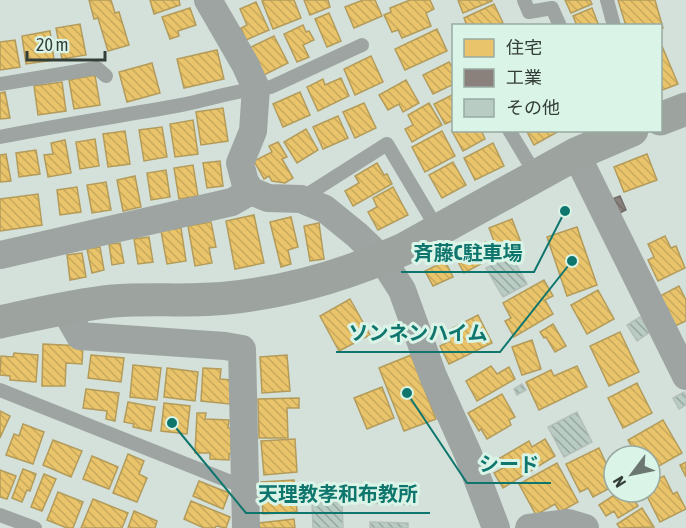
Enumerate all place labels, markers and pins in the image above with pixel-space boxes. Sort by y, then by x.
callout: 斉藤C駐車場 [401,234,534,272]
callout: ソンネンハイム [336,314,500,352]
callout: シード [467,445,551,483]
callout: 天理教孝和布教所 [246,475,430,513]

